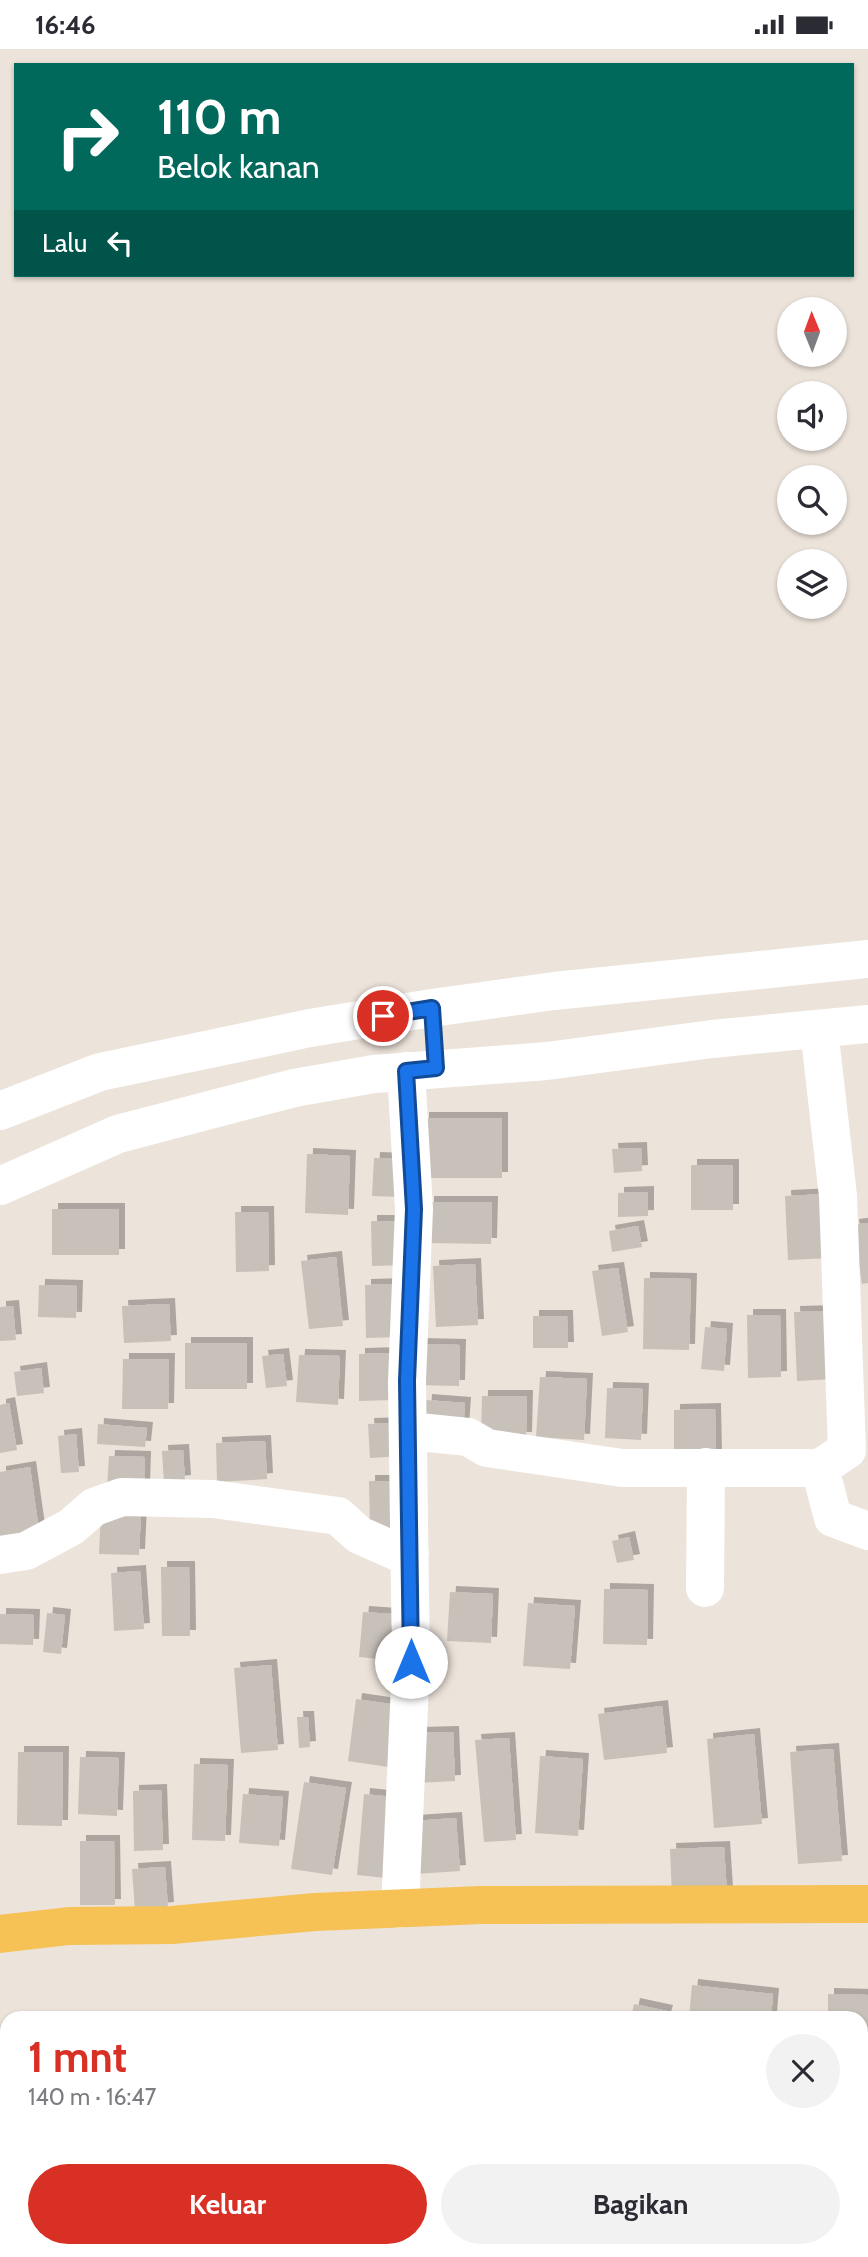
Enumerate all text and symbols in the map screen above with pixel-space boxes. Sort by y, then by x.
text: 16:46 [35,9,96,41]
text: 110 m [157,87,281,146]
icon: right [42,91,133,182]
text: Belok kanan [157,147,320,186]
icon: left [101,224,139,262]
text: Lalu [42,227,87,259]
north arrow [777,297,847,367]
map controls [777,297,847,619]
button: sound [777,381,847,451]
button: search [777,465,847,535]
button: layers [777,549,847,619]
pin [353,986,413,1046]
icon: arrive [364,997,402,1035]
position arrow [374,1625,448,1699]
text: 1 mnt [28,2031,127,2083]
button: close [766,2034,840,2108]
text: 140 m · 16:47 [28,2083,156,2111]
button: Keluar [28,2164,427,2244]
button: Bagikan [441,2164,840,2244]

